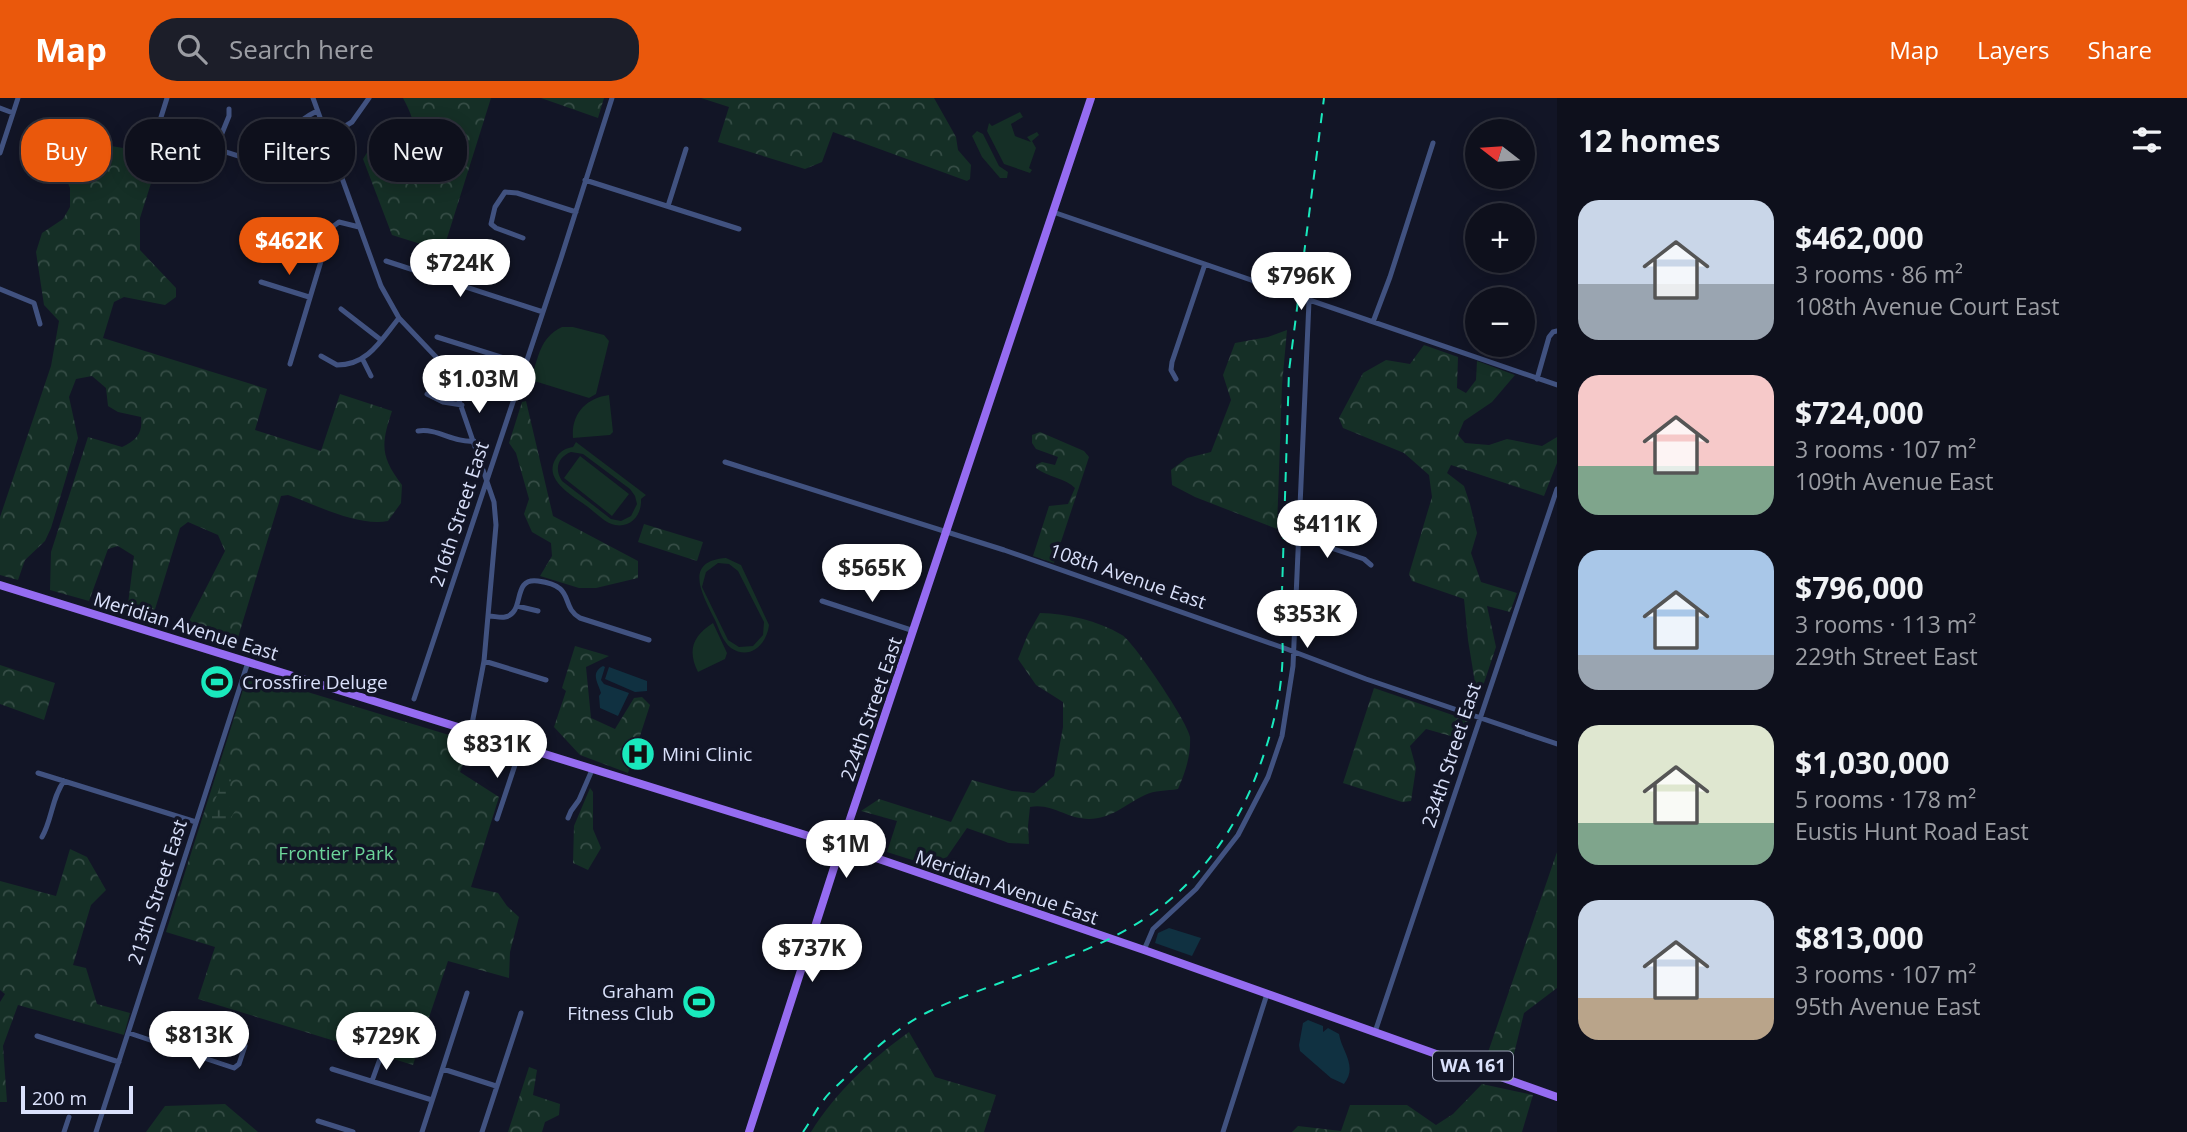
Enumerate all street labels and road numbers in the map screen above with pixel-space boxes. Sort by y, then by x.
street label: 216th Street East [423,438,495,590]
street label: 108th Avenue East [1046,537,1210,615]
street label: Meridian Avenue East [90,586,282,667]
street label: 224th Street East [834,633,908,785]
street label: 234th Street East [1415,679,1487,831]
street label: 213th Street East [121,816,193,968]
street label: Meridian Avenue East [912,843,1102,931]
road number: WA 161 [1433,1051,1513,1080]

